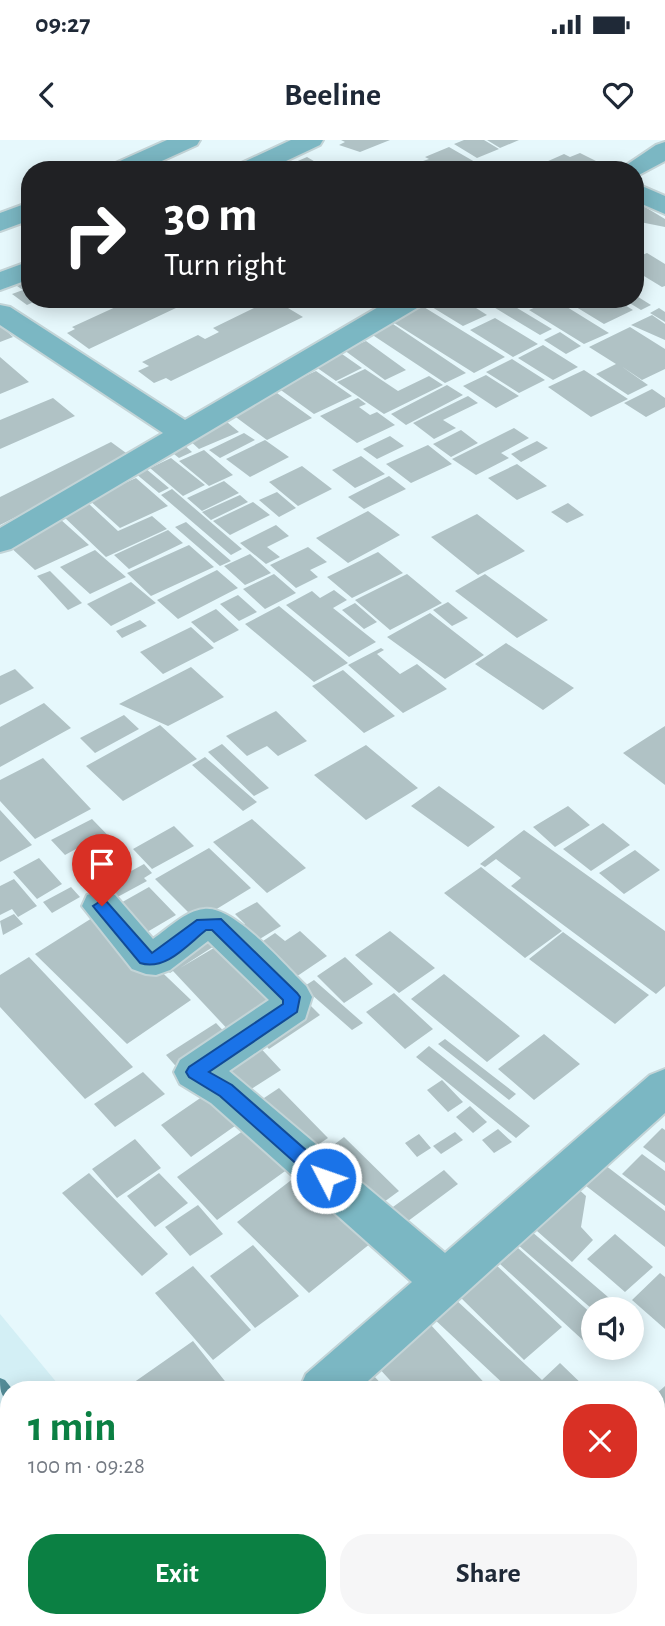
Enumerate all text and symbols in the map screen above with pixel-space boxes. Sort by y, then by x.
text: 09:27 [35,11,91,37]
icon: back [28,76,66,114]
icon: heart [599,76,637,114]
text: Beeline [284,79,381,111]
icon: right [49,189,140,280]
text: 30 m [164,191,258,240]
text: Turn right [164,249,286,281]
pin [72,834,132,906]
icon: arrive [83,845,121,883]
position arrow [289,1141,363,1215]
map controls [581,1297,644,1360]
button: sound [581,1297,644,1360]
button: close [563,1404,637,1478]
text: 1 min [28,1406,117,1448]
text: 100 m · 09:28 [28,1455,145,1478]
button: Exit [28,1534,326,1614]
button: Share [340,1534,637,1614]

